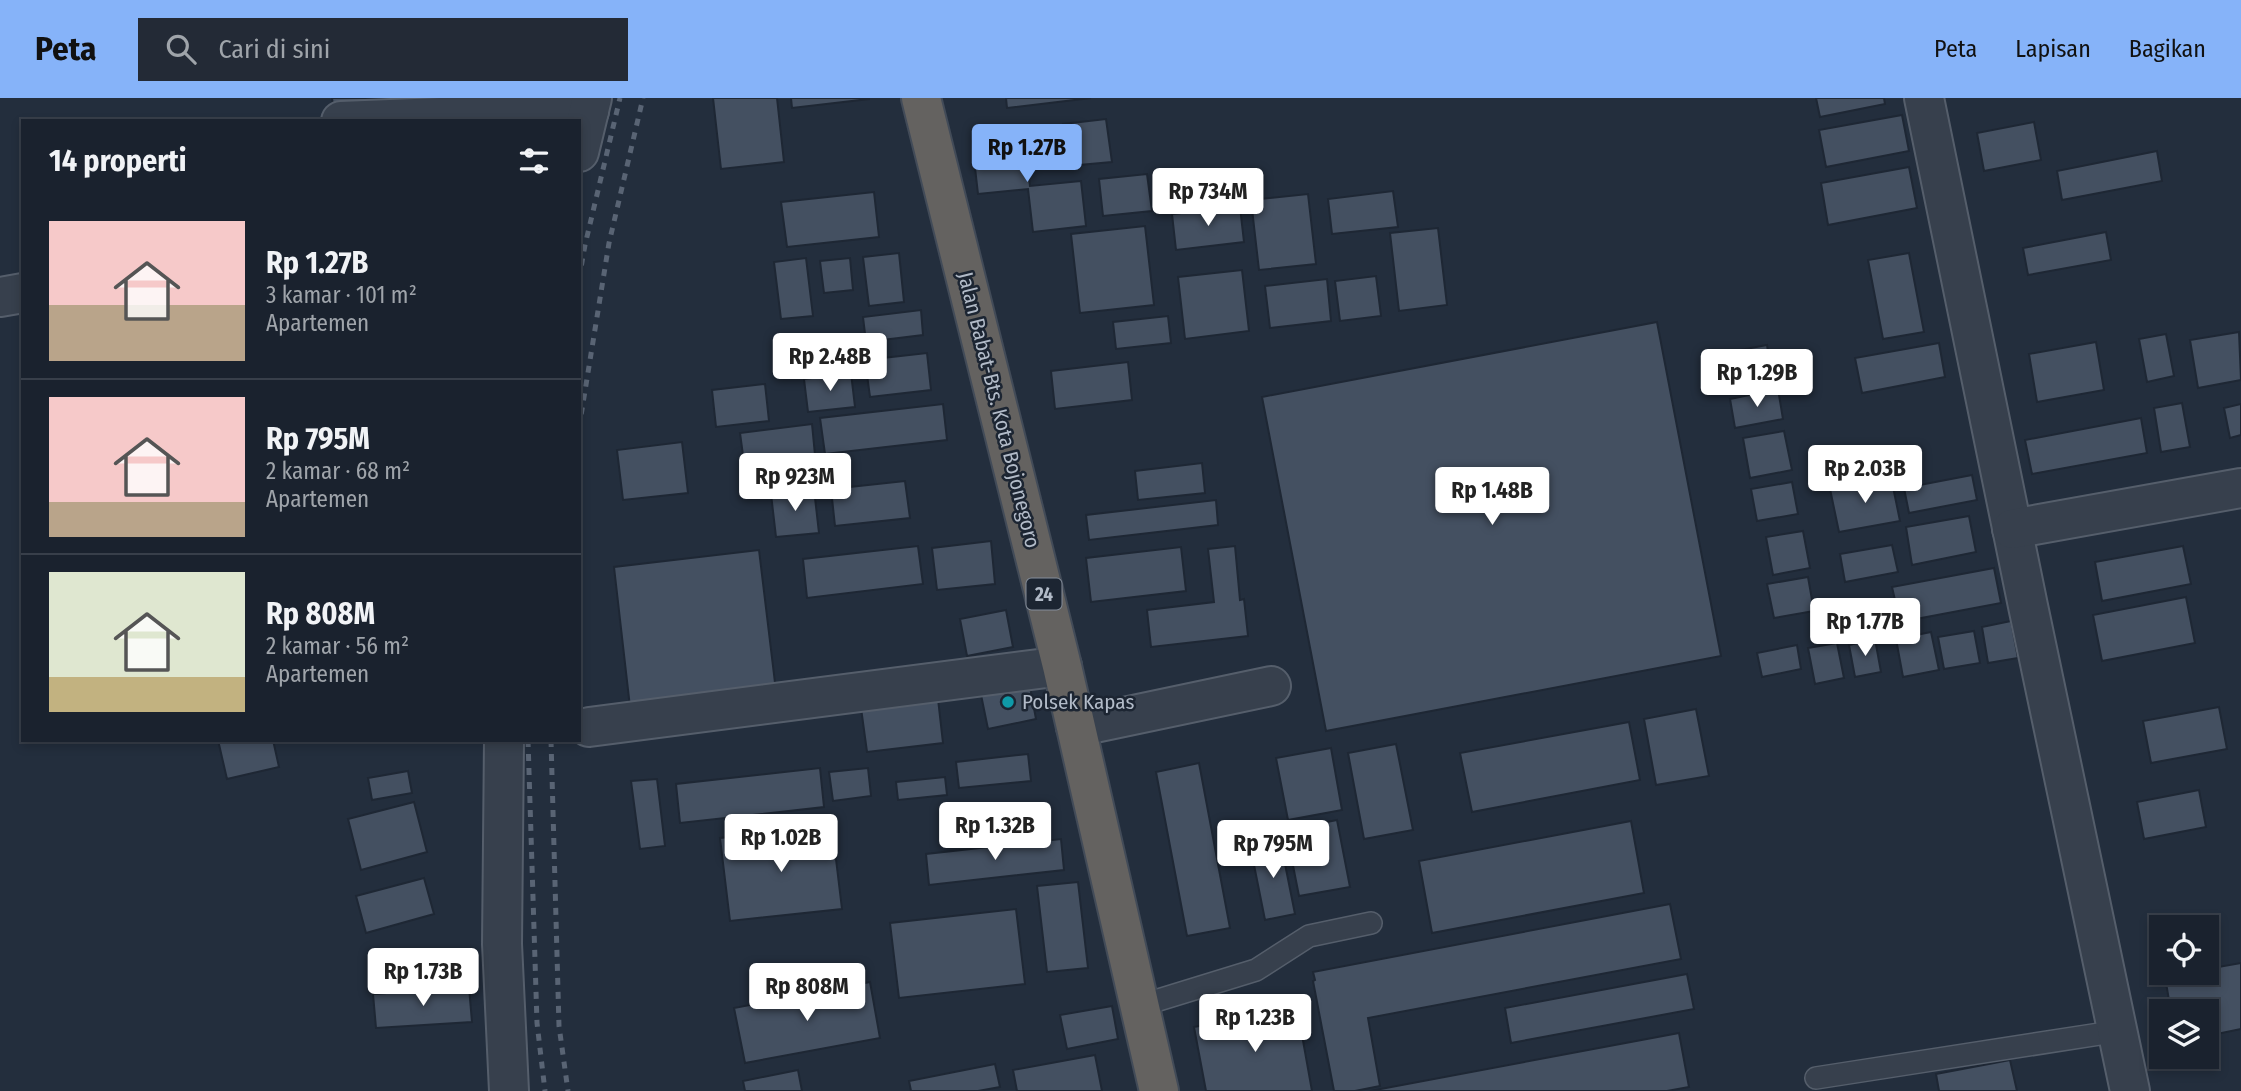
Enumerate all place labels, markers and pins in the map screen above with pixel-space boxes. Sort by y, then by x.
pin: Rp 1.27B [955,125,1099,184]
pin: Rp 734M [1143,169,1273,228]
pin: Rp 2.48B [758,334,902,393]
pin: Rp 1.29B [1685,350,1829,409]
pin: Rp 2.03B [1793,446,1937,505]
pin: Rp 923M [730,454,860,513]
pin: Rp 1.48B [1420,468,1564,527]
pin: Rp 1.77B [1793,598,1937,658]
place label: Polsek Kapas [1022,689,1134,715]
marker: Polsek Kapas [1000,694,1016,710]
pin: Rp 1.32B [923,802,1067,862]
pin: Rp 1.02B [709,814,853,874]
pin: Rp 795M [1208,820,1338,880]
pin: Rp 1.73B [351,948,495,1008]
pin: Rp 808M [742,964,872,1023]
pin: Rp 1.23B [1183,995,1327,1054]

